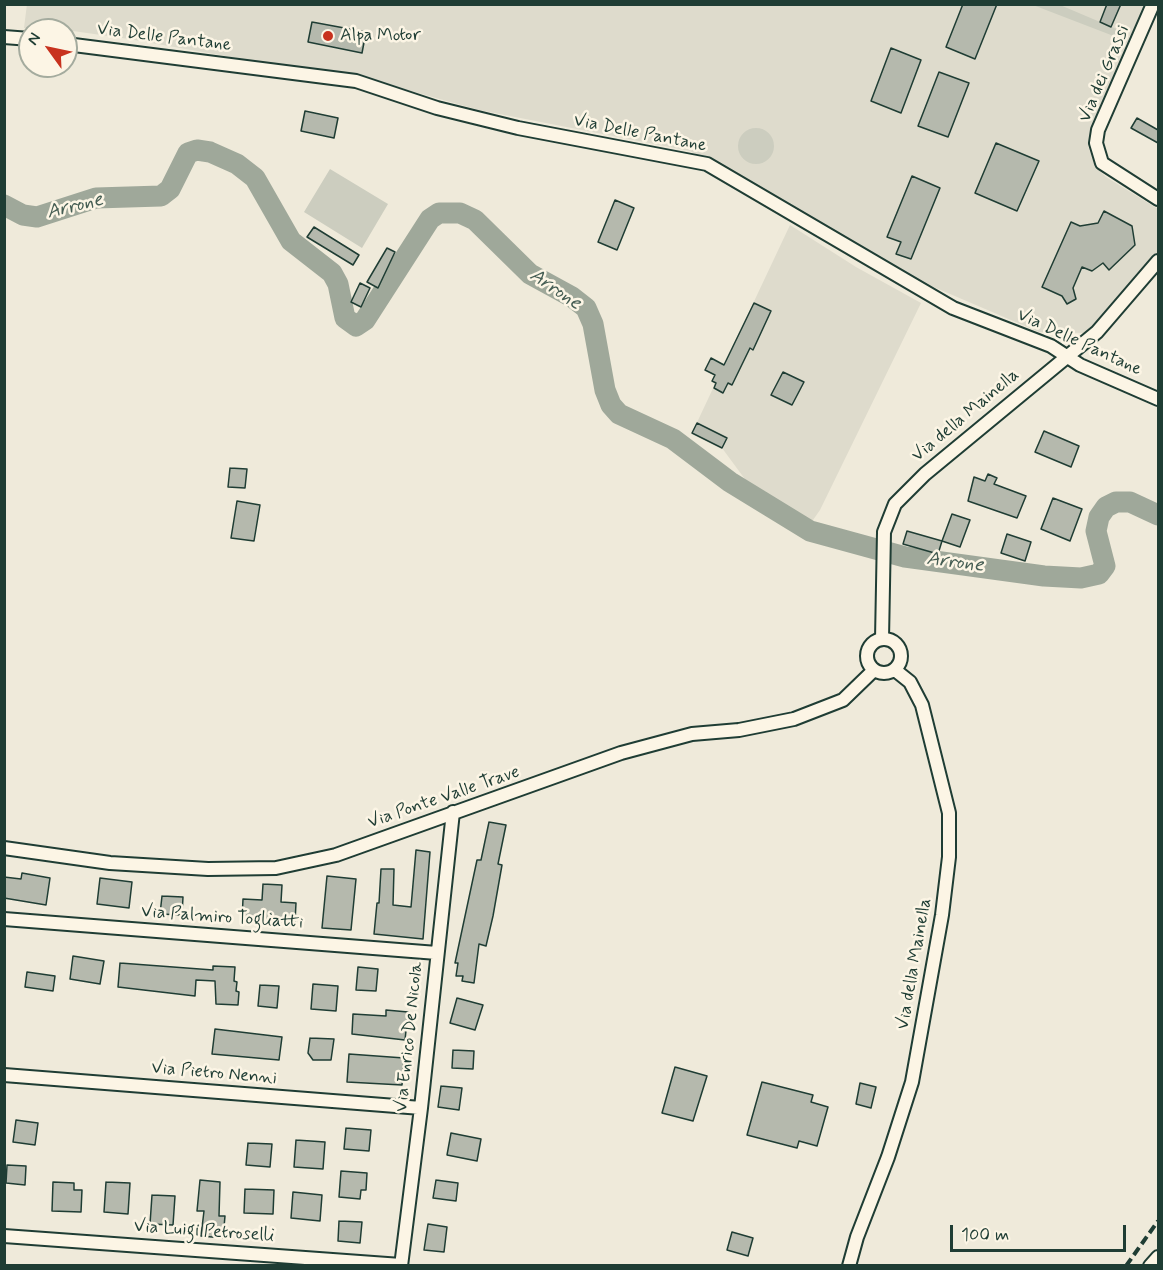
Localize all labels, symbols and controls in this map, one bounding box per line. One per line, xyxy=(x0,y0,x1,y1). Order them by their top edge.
north arrow xyxy=(18,18,78,78)
street label: Via Delle Pantane xyxy=(96,19,232,57)
street label: Via dei Grassi xyxy=(1075,22,1135,126)
place label: Alpa Motor xyxy=(340,25,421,47)
text: N xyxy=(22,29,46,49)
marker: Alpa Motor xyxy=(321,29,335,43)
street label: Via Delle Pantane xyxy=(572,111,708,157)
water label: Arrone xyxy=(44,188,106,226)
water label: Arrone xyxy=(524,264,586,316)
street label: Via Delle Pantane xyxy=(1013,305,1145,381)
street label: Via della Mainella xyxy=(908,365,1024,467)
water label: Arrone xyxy=(925,548,985,578)
street label: Via Ponte Valle Trave xyxy=(365,762,523,834)
street label: Via della Mainella xyxy=(893,896,937,1032)
street label: Via Palmiro Togliatti xyxy=(140,902,304,934)
street label: Via Enrico De Nicola xyxy=(391,961,429,1113)
street label: Via Pietro Nenni xyxy=(150,1058,278,1090)
scale bar xyxy=(953,1213,1128,1251)
street label: Via Luigi Petroselli xyxy=(133,1216,275,1248)
text: 100 m xyxy=(961,1223,1009,1247)

